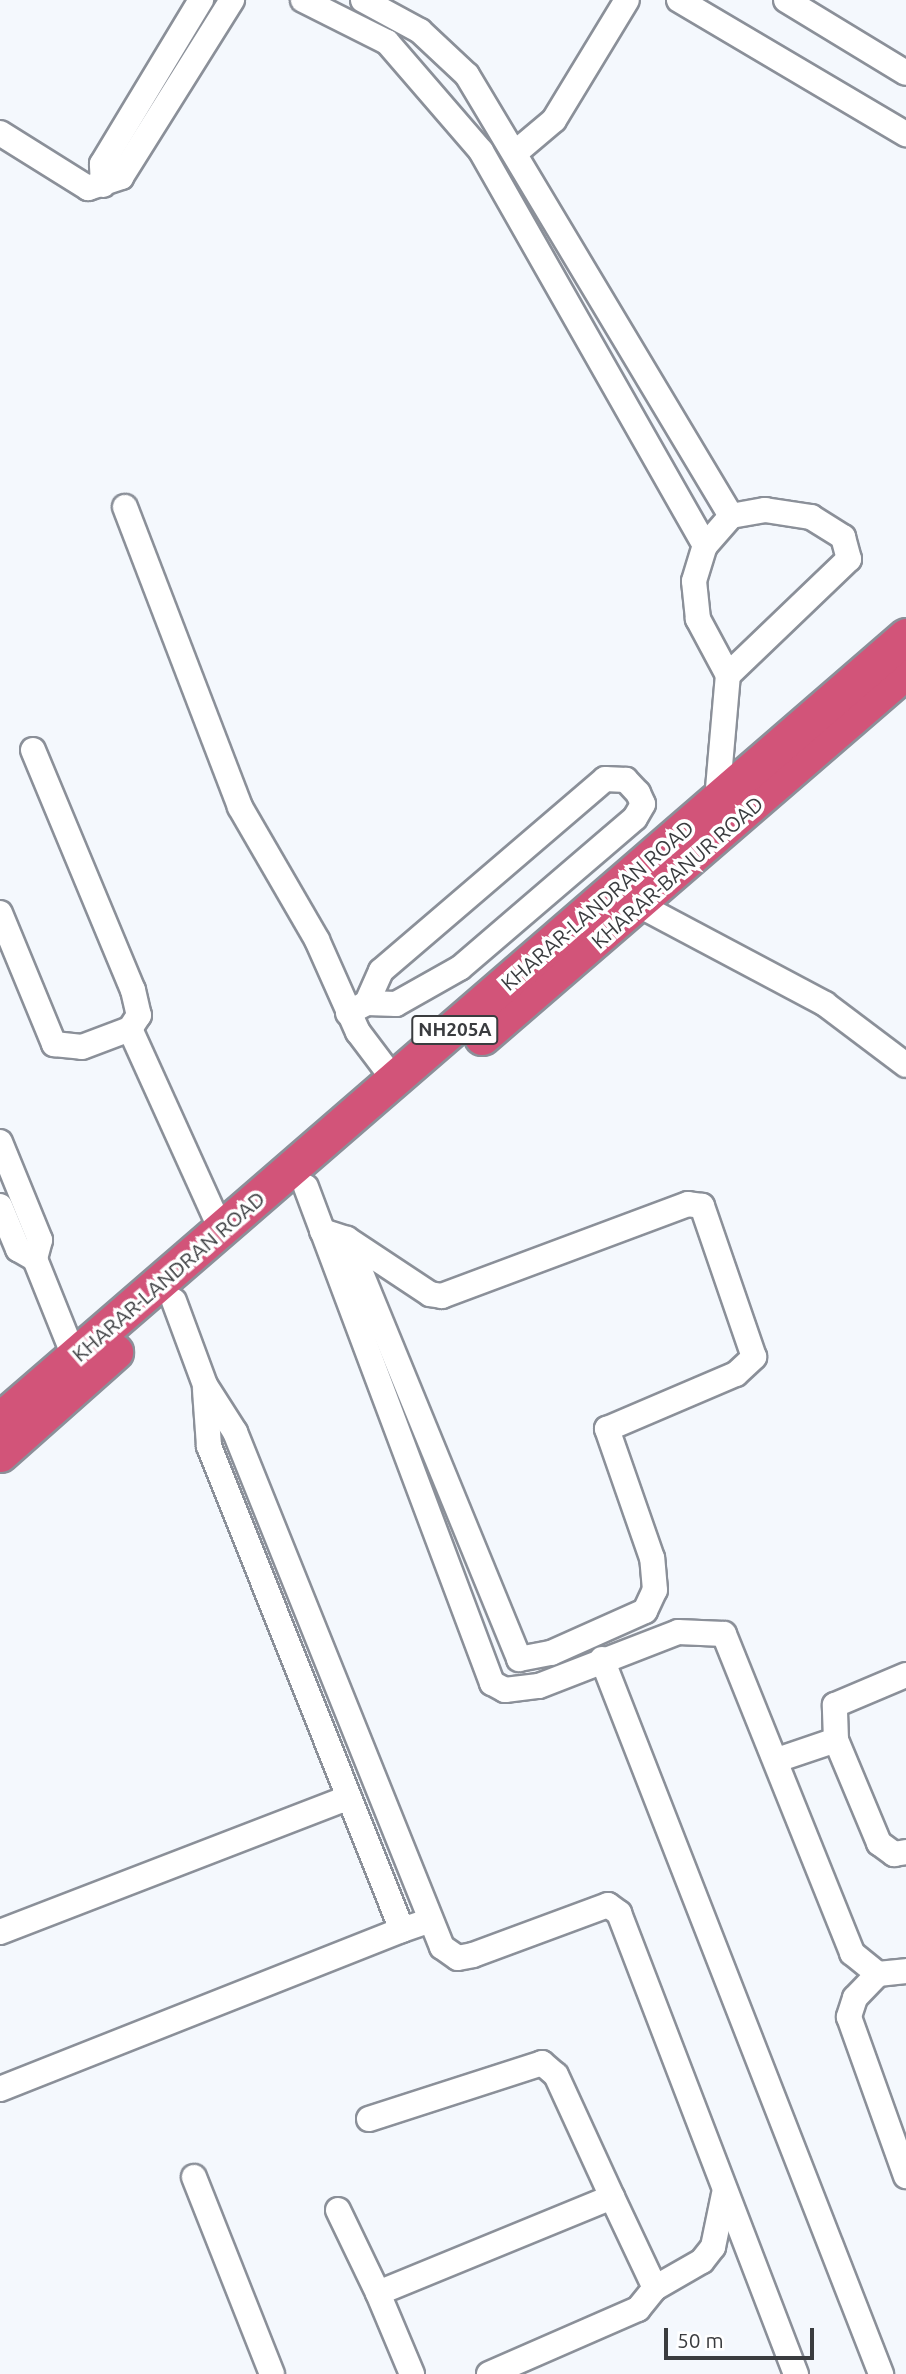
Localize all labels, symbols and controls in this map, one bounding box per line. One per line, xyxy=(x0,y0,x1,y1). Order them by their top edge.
street label: KHARAR-BANUR ROAD xyxy=(586,791,768,953)
street label: KHARAR-LANDRAN ROAD xyxy=(496,814,698,996)
road number: NH205A xyxy=(411,1014,499,1046)
street label: KHARAR-LANDRAN ROAD xyxy=(67,1185,269,1367)
scale bar xyxy=(668,2314,818,2358)
text: 50 m xyxy=(677,2328,724,2352)

